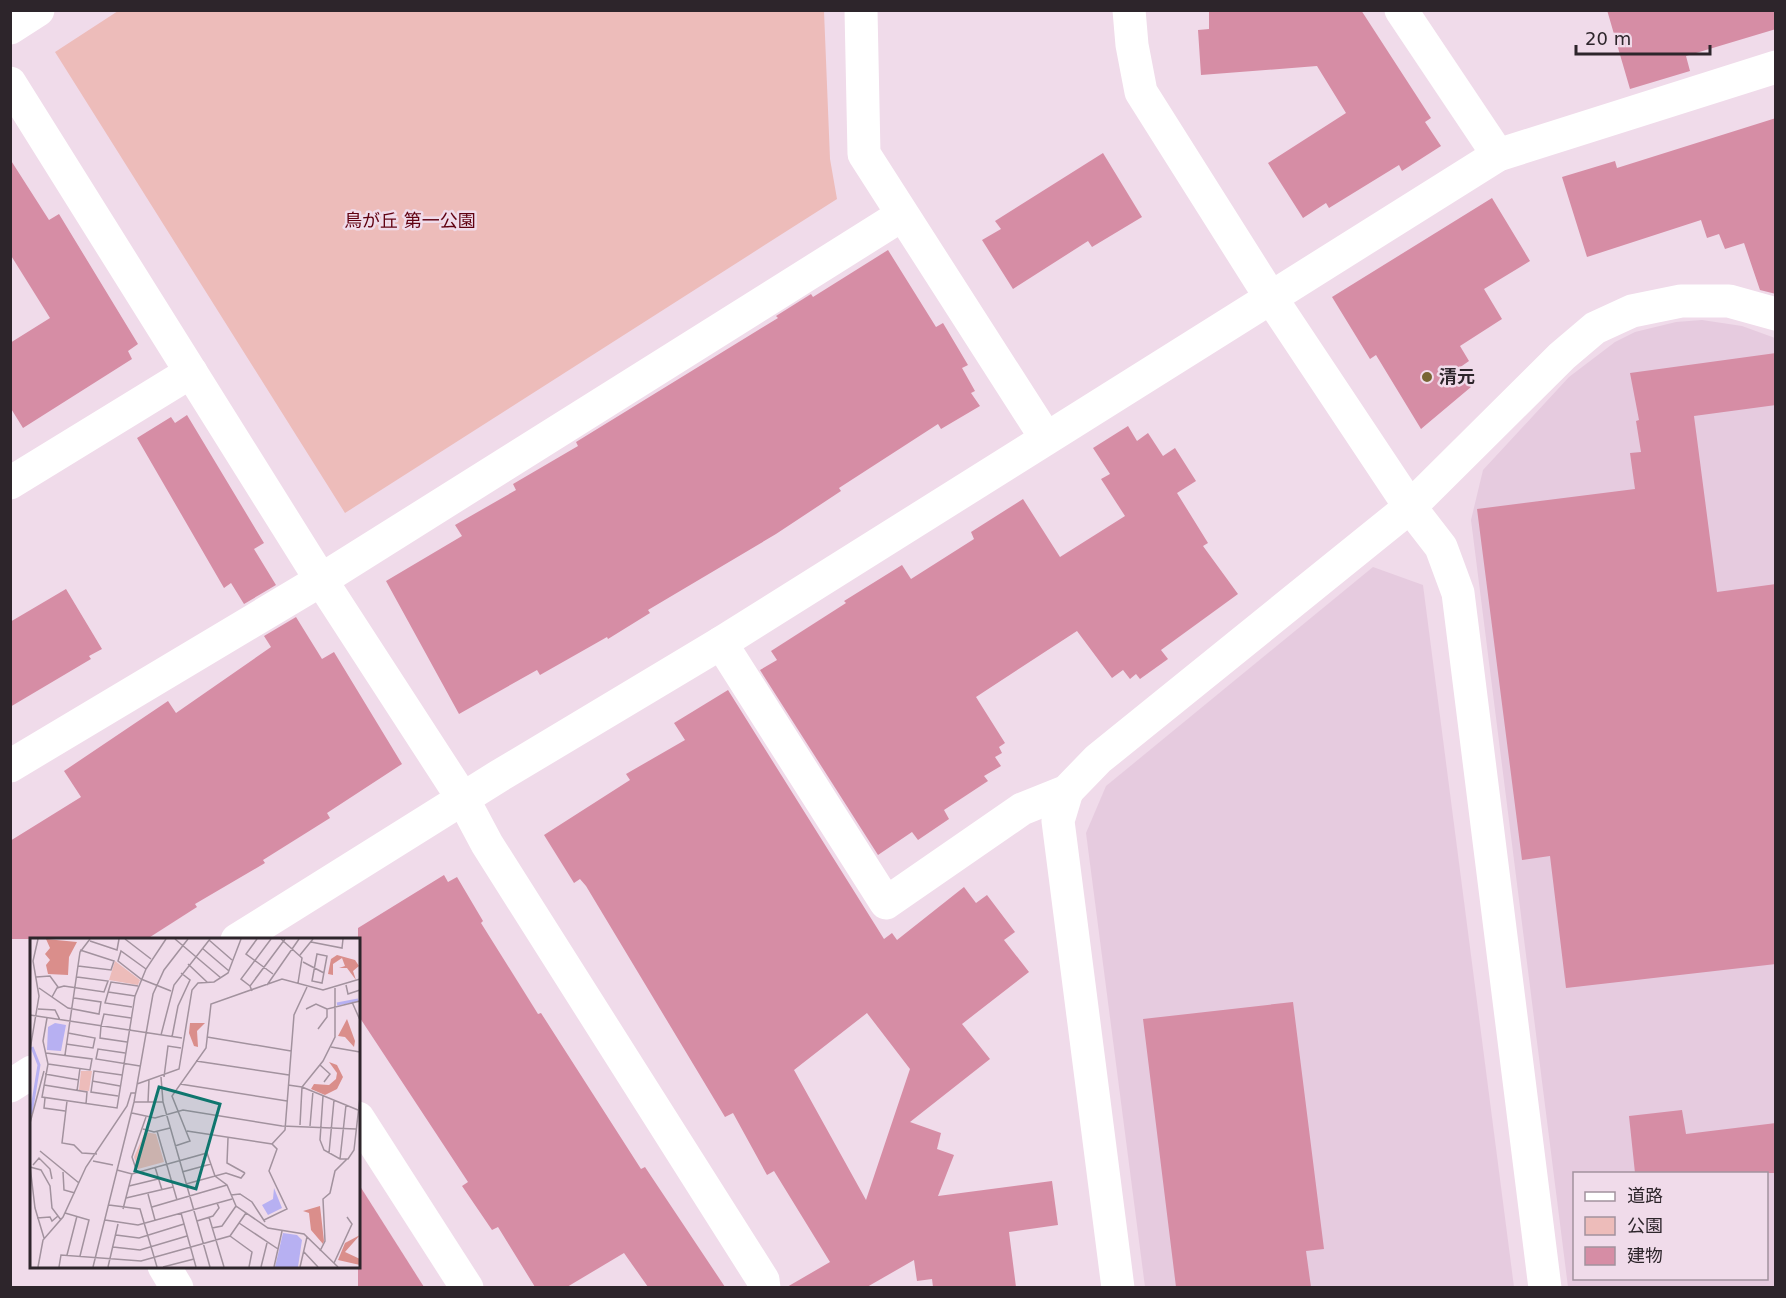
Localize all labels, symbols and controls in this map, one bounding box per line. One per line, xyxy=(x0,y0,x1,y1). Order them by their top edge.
scale bar xyxy=(1576,18,1710,56)
text: 20 m xyxy=(1585,28,1631,49)
park label: 鳥が丘 第一公園 xyxy=(344,210,476,231)
place label: 清元 xyxy=(1439,366,1475,387)
marker: 清元 xyxy=(1420,370,1434,384)
inset map xyxy=(30,938,360,1268)
legend xyxy=(1573,1172,1768,1280)
text: 道路 xyxy=(1627,1185,1663,1206)
text: 公園 xyxy=(1627,1215,1663,1236)
text: 建物 xyxy=(1627,1245,1663,1266)

